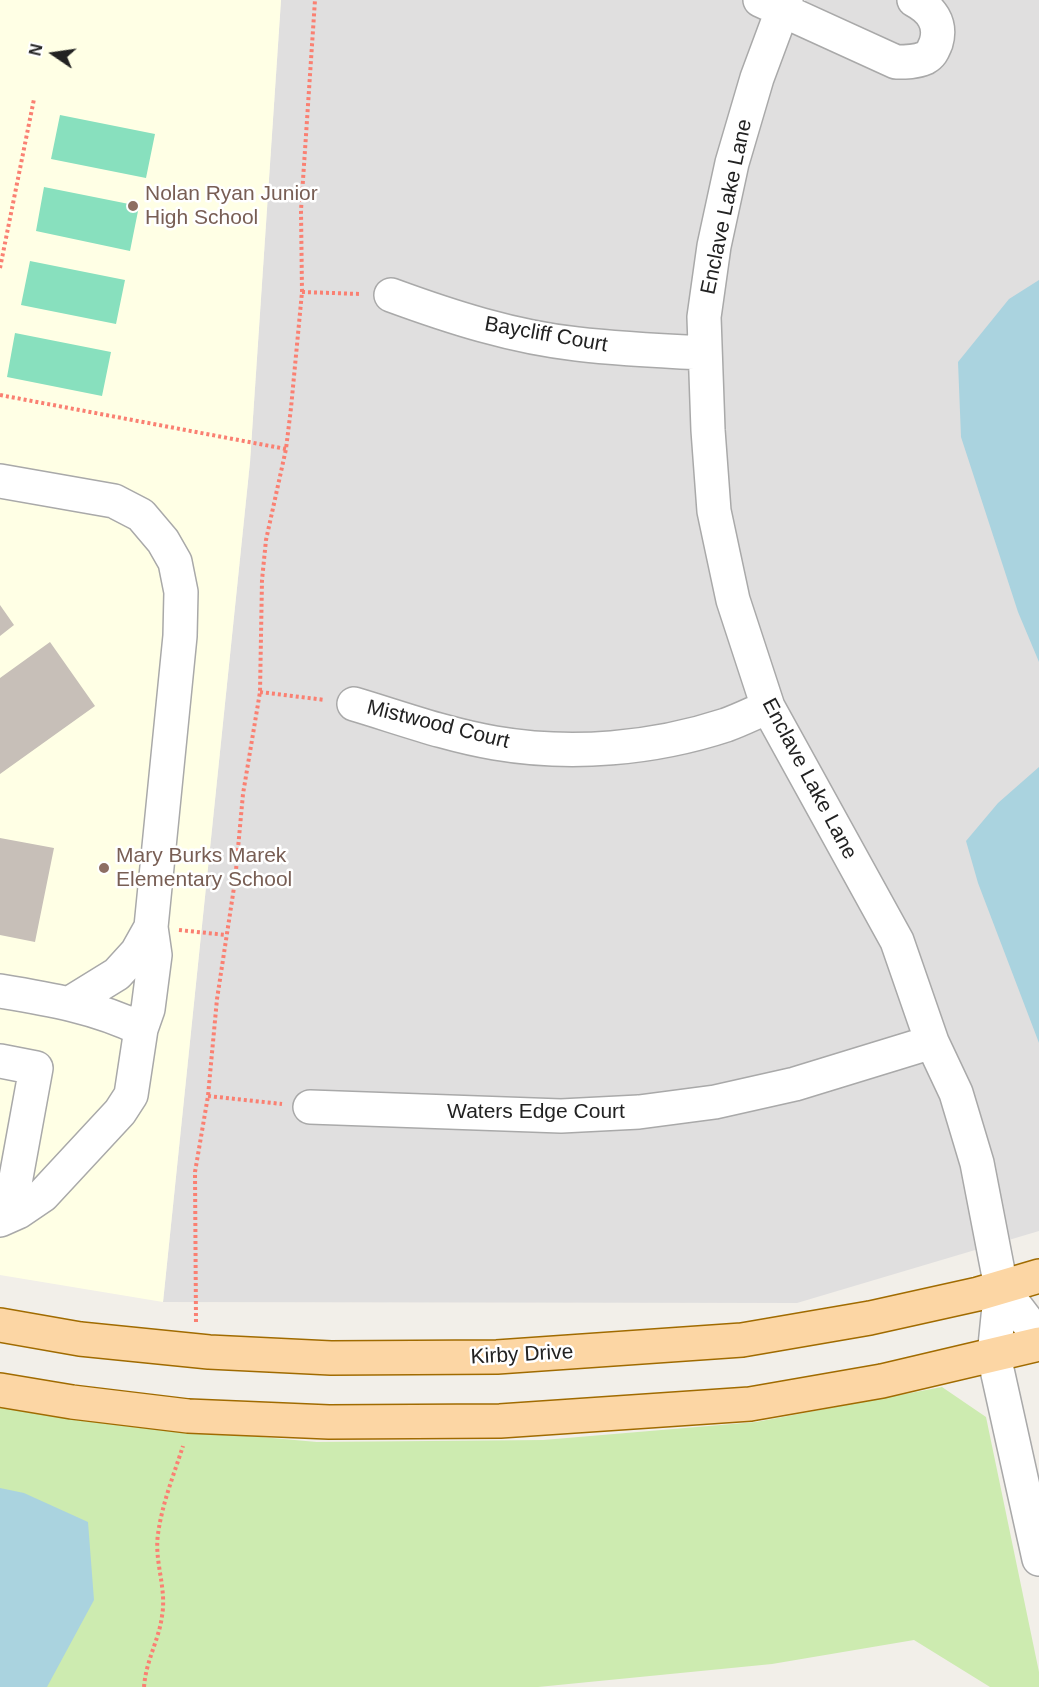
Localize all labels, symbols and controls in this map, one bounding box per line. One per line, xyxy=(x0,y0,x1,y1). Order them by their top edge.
north arrow xyxy=(24,24,84,84)
text: N xyxy=(26,42,46,57)
street label: Enclave Lake Lane xyxy=(696,117,758,297)
place label: Nolan Ryan Junior High School xyxy=(145,181,318,231)
marker: Nolan Ryan Junior High School xyxy=(126,199,140,213)
street label: Baycliff Court xyxy=(483,312,609,358)
street label: Enclave Lake Lane xyxy=(756,694,862,864)
street label: Mistwood Court xyxy=(364,695,512,755)
place label: Mary Burks Marek Elementary School xyxy=(116,843,292,893)
marker: Mary Burks Marek Elementary School xyxy=(97,861,111,875)
street label: Waters Edge Court xyxy=(447,1099,625,1125)
street label: Kirby Drive xyxy=(470,1340,574,1370)

